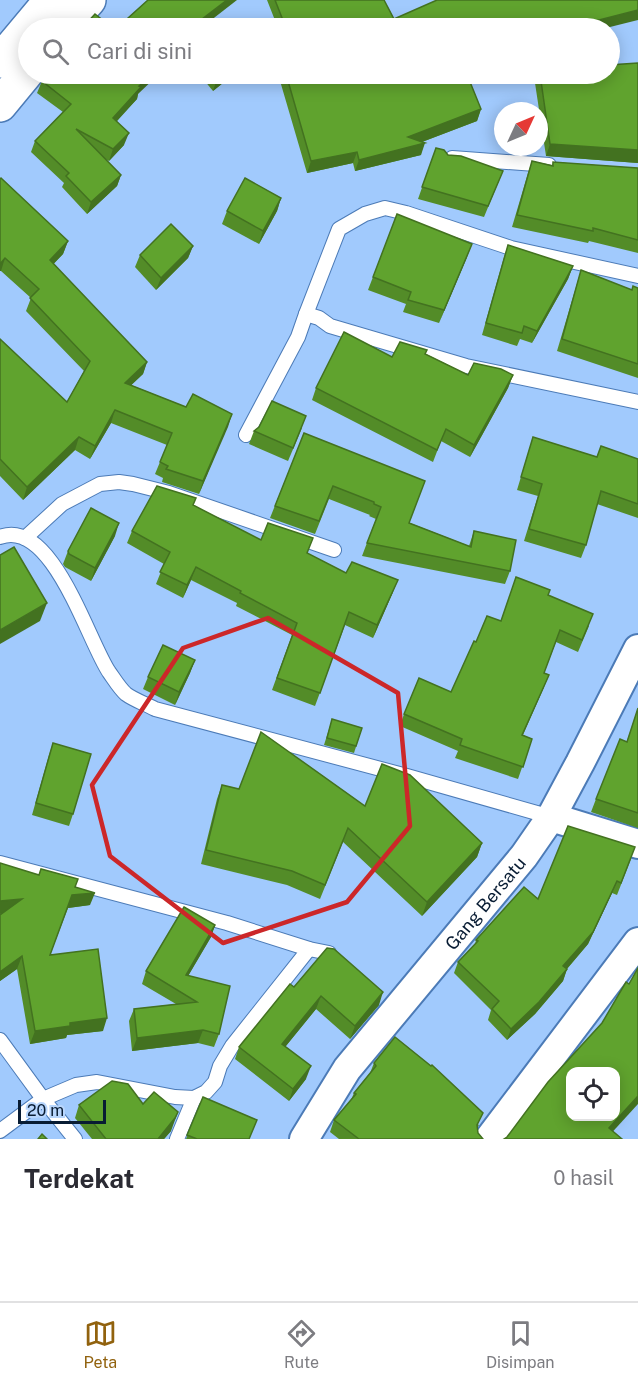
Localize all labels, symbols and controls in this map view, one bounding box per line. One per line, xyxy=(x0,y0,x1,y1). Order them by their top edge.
search box xyxy=(18,18,620,84)
icon: search xyxy=(39,35,72,68)
text: Cari di sini xyxy=(87,38,192,64)
north arrow xyxy=(494,102,548,156)
street label: Gang Bersatu xyxy=(440,852,530,954)
map controls xyxy=(566,1067,620,1121)
button: locate xyxy=(566,1067,620,1121)
scale bar xyxy=(18,1097,106,1124)
text: 20 m xyxy=(27,1101,64,1120)
text: Terdekat xyxy=(24,1163,134,1194)
text: 0 hasil xyxy=(553,1166,614,1190)
tab: Peta xyxy=(83,1317,117,1372)
tab: Rute xyxy=(284,1317,319,1372)
tab: Disimpan xyxy=(486,1317,555,1372)

